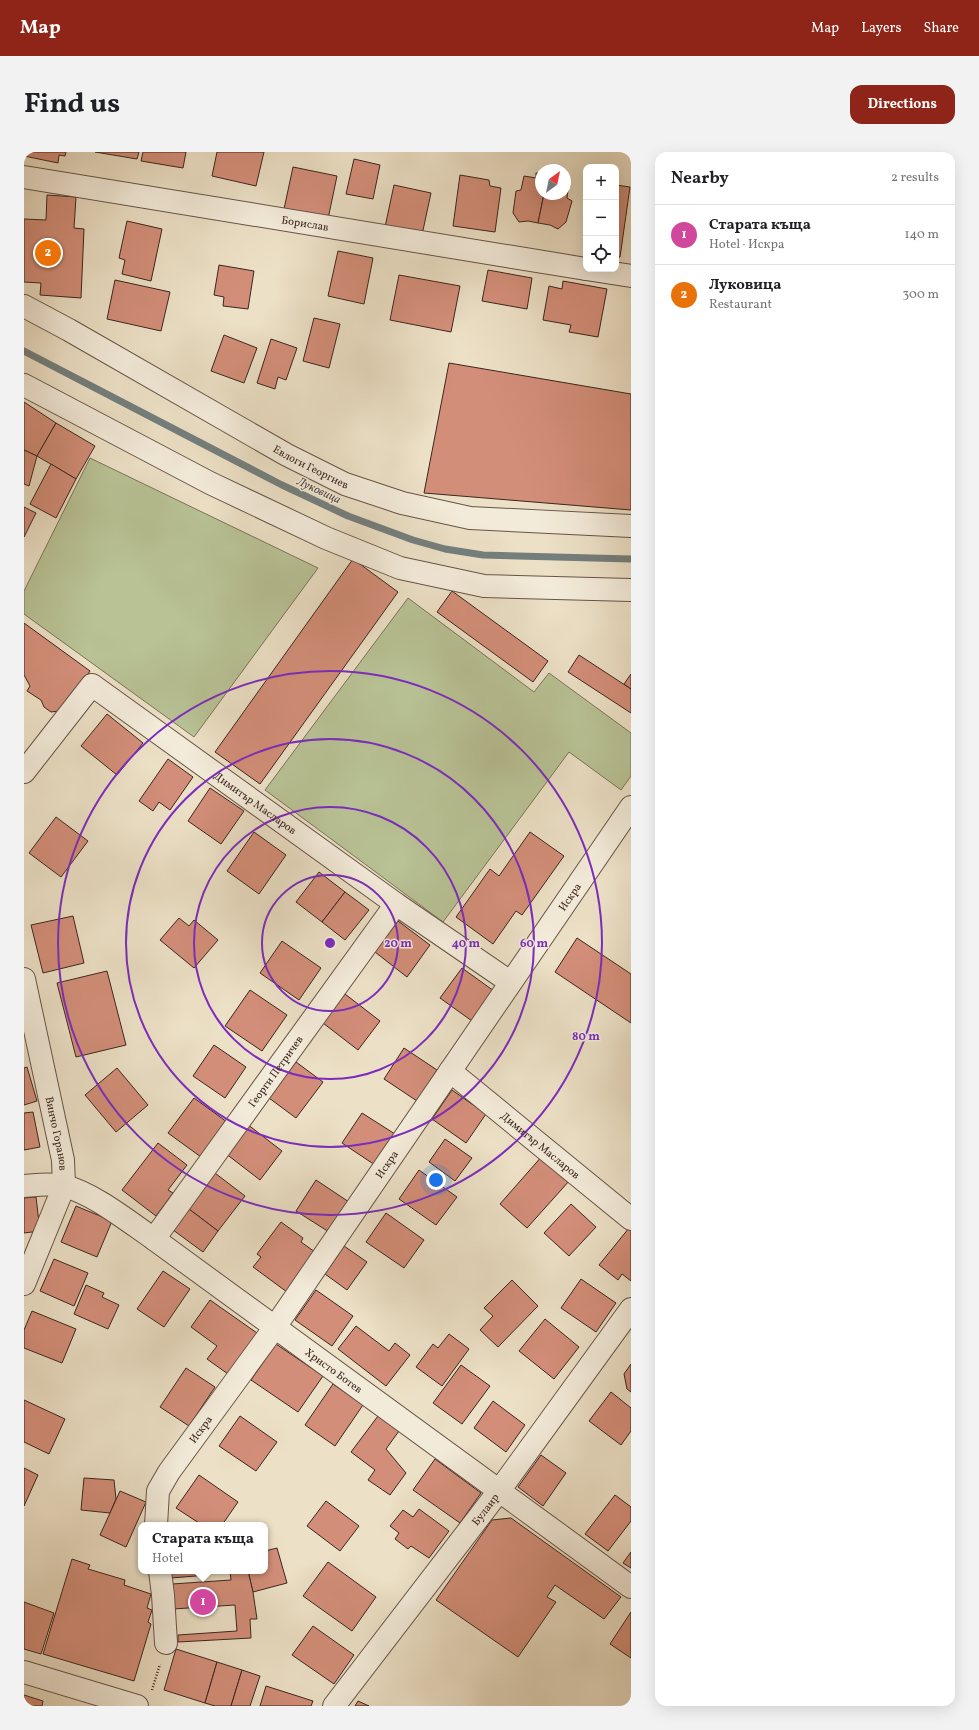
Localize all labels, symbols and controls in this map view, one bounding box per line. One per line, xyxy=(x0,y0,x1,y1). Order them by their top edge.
text: Map xyxy=(20,15,61,41)
text: Map xyxy=(811,19,839,38)
text: Layers xyxy=(861,19,901,38)
text: Share xyxy=(923,19,959,38)
text: Find us xyxy=(24,85,120,124)
button: Directions xyxy=(850,85,955,124)
north arrow xyxy=(535,164,571,200)
map controls xyxy=(583,164,619,272)
button: + xyxy=(583,164,619,200)
text: Nearby xyxy=(671,167,729,190)
text: 2 results xyxy=(891,169,939,187)
button: − xyxy=(583,200,619,236)
street label: Борислав xyxy=(280,213,330,236)
text: Старата къща xyxy=(709,215,811,236)
text: 1 xyxy=(681,226,687,244)
text: 140 m xyxy=(905,226,939,244)
button: locate xyxy=(583,236,619,272)
text: Hotel · Искра xyxy=(709,236,784,254)
pin: 2 xyxy=(35,238,61,268)
text: Луковица xyxy=(709,275,781,296)
text: 2 xyxy=(681,286,687,304)
text: 300 m xyxy=(903,286,939,304)
text: Restaurant xyxy=(709,296,772,314)
street label: Евлоги Георгиев xyxy=(270,442,350,494)
water label: Луковица xyxy=(293,473,344,508)
street label: Димитър Масларов xyxy=(210,769,299,839)
street label: Искра xyxy=(556,880,586,915)
centre of rings xyxy=(323,936,337,950)
text: 20 m xyxy=(384,936,412,952)
text: 40 m xyxy=(452,936,481,952)
text: 60 m xyxy=(520,936,548,952)
text: 80 m xyxy=(572,1029,600,1045)
street label: Георги Петричев xyxy=(245,1033,308,1111)
street label: Винчо Горанов xyxy=(41,1095,69,1171)
street label: Димитър Масларов xyxy=(497,1109,583,1183)
street label: Искра xyxy=(373,1148,403,1182)
your location xyxy=(426,1170,446,1190)
street label: Христо Ботев xyxy=(301,1346,365,1398)
street label: Искра xyxy=(186,1413,217,1447)
street label: Булаир xyxy=(469,1491,503,1529)
popup xyxy=(138,1522,268,1574)
text: Старата къща xyxy=(152,1529,254,1550)
text: Hotel xyxy=(152,1550,183,1568)
pin: 1 xyxy=(190,1587,216,1617)

